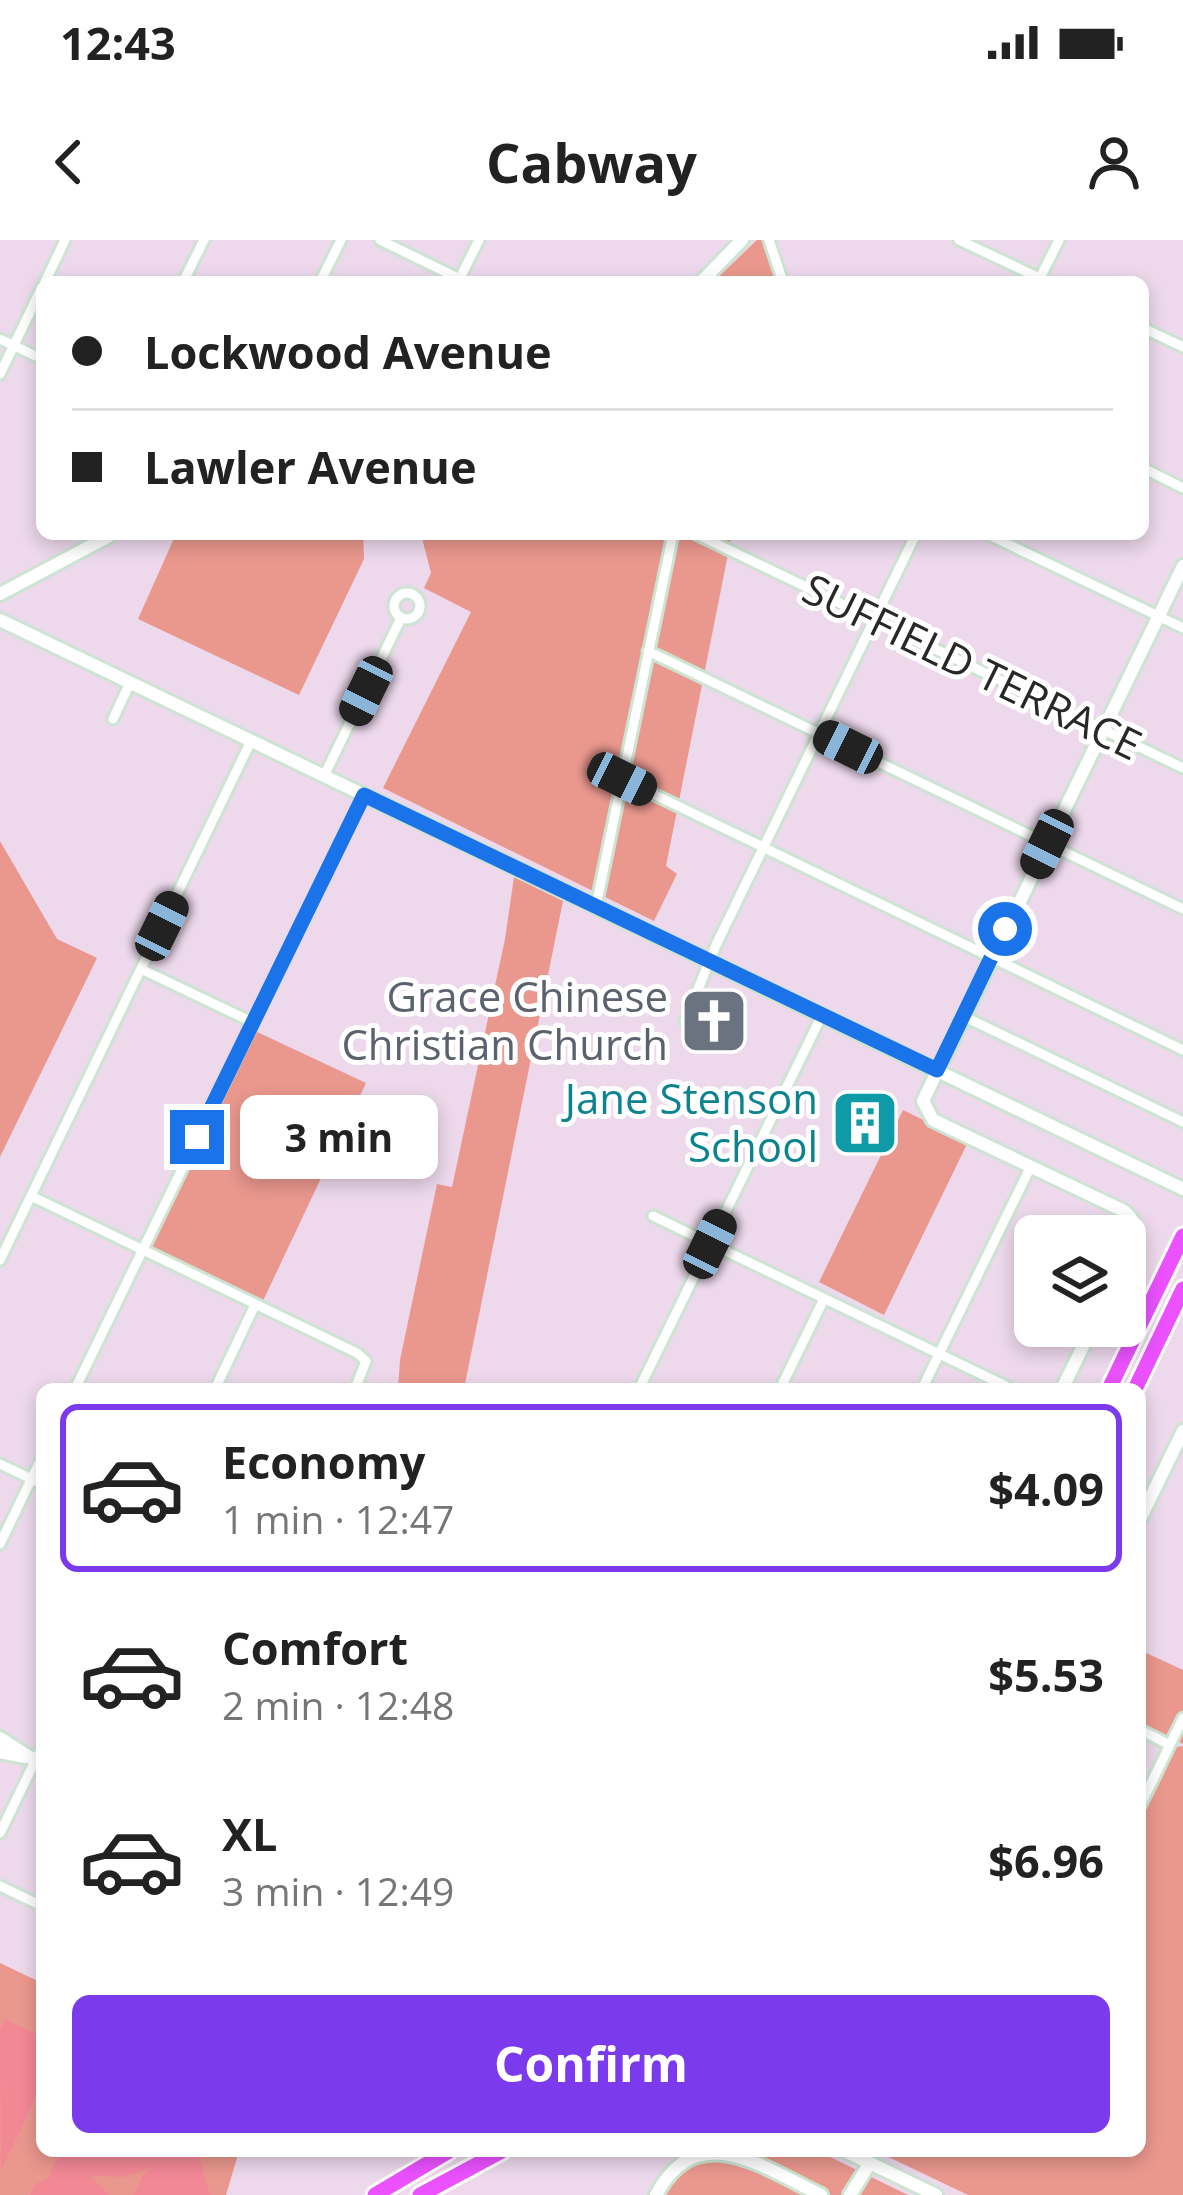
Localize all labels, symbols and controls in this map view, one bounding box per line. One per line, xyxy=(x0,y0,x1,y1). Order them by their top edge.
text: 12:43 xyxy=(60,12,176,73)
text: Cabway xyxy=(486,125,697,199)
icon: back xyxy=(36,129,102,195)
icon: person xyxy=(1081,129,1147,195)
text: Lockwood Avenue xyxy=(144,321,552,382)
text: Lawler Avenue xyxy=(144,436,477,497)
street label: SUFFIELD TERRACE xyxy=(794,559,1151,772)
car xyxy=(334,651,398,731)
car xyxy=(808,715,888,779)
car xyxy=(582,747,662,811)
car xyxy=(1015,804,1079,884)
car xyxy=(130,886,194,966)
route start xyxy=(978,902,1032,956)
place label: Grace Chinese Christian Church xyxy=(341,967,668,1072)
church icon: Grace Chinese Christian Church xyxy=(679,986,749,1056)
place label: Jane Stenson School xyxy=(561,1069,818,1174)
building icon: Jane Stenson School xyxy=(830,1088,900,1158)
callout: 3 min xyxy=(239,1095,437,1179)
route end xyxy=(170,1110,224,1164)
text: 3 min xyxy=(285,1110,393,1163)
car xyxy=(678,1204,742,1284)
map controls xyxy=(1014,1215,1146,1347)
button: layers xyxy=(1014,1215,1146,1347)
text: Economy xyxy=(222,1431,425,1492)
icon: car xyxy=(78,1434,186,1542)
text: $4.09 xyxy=(988,1458,1104,1519)
text: 1 min · 12:47 xyxy=(222,1492,454,1545)
text: Comfort xyxy=(222,1617,408,1678)
icon: car xyxy=(78,1620,186,1728)
text: $5.53 xyxy=(988,1644,1104,1705)
text: 2 min · 12:48 xyxy=(222,1678,454,1731)
text: XL xyxy=(222,1803,277,1864)
icon: car xyxy=(78,1806,186,1914)
text: $6.96 xyxy=(988,1830,1104,1891)
text: 3 min · 12:49 xyxy=(222,1864,454,1917)
button: Confirm xyxy=(72,1995,1110,2133)

